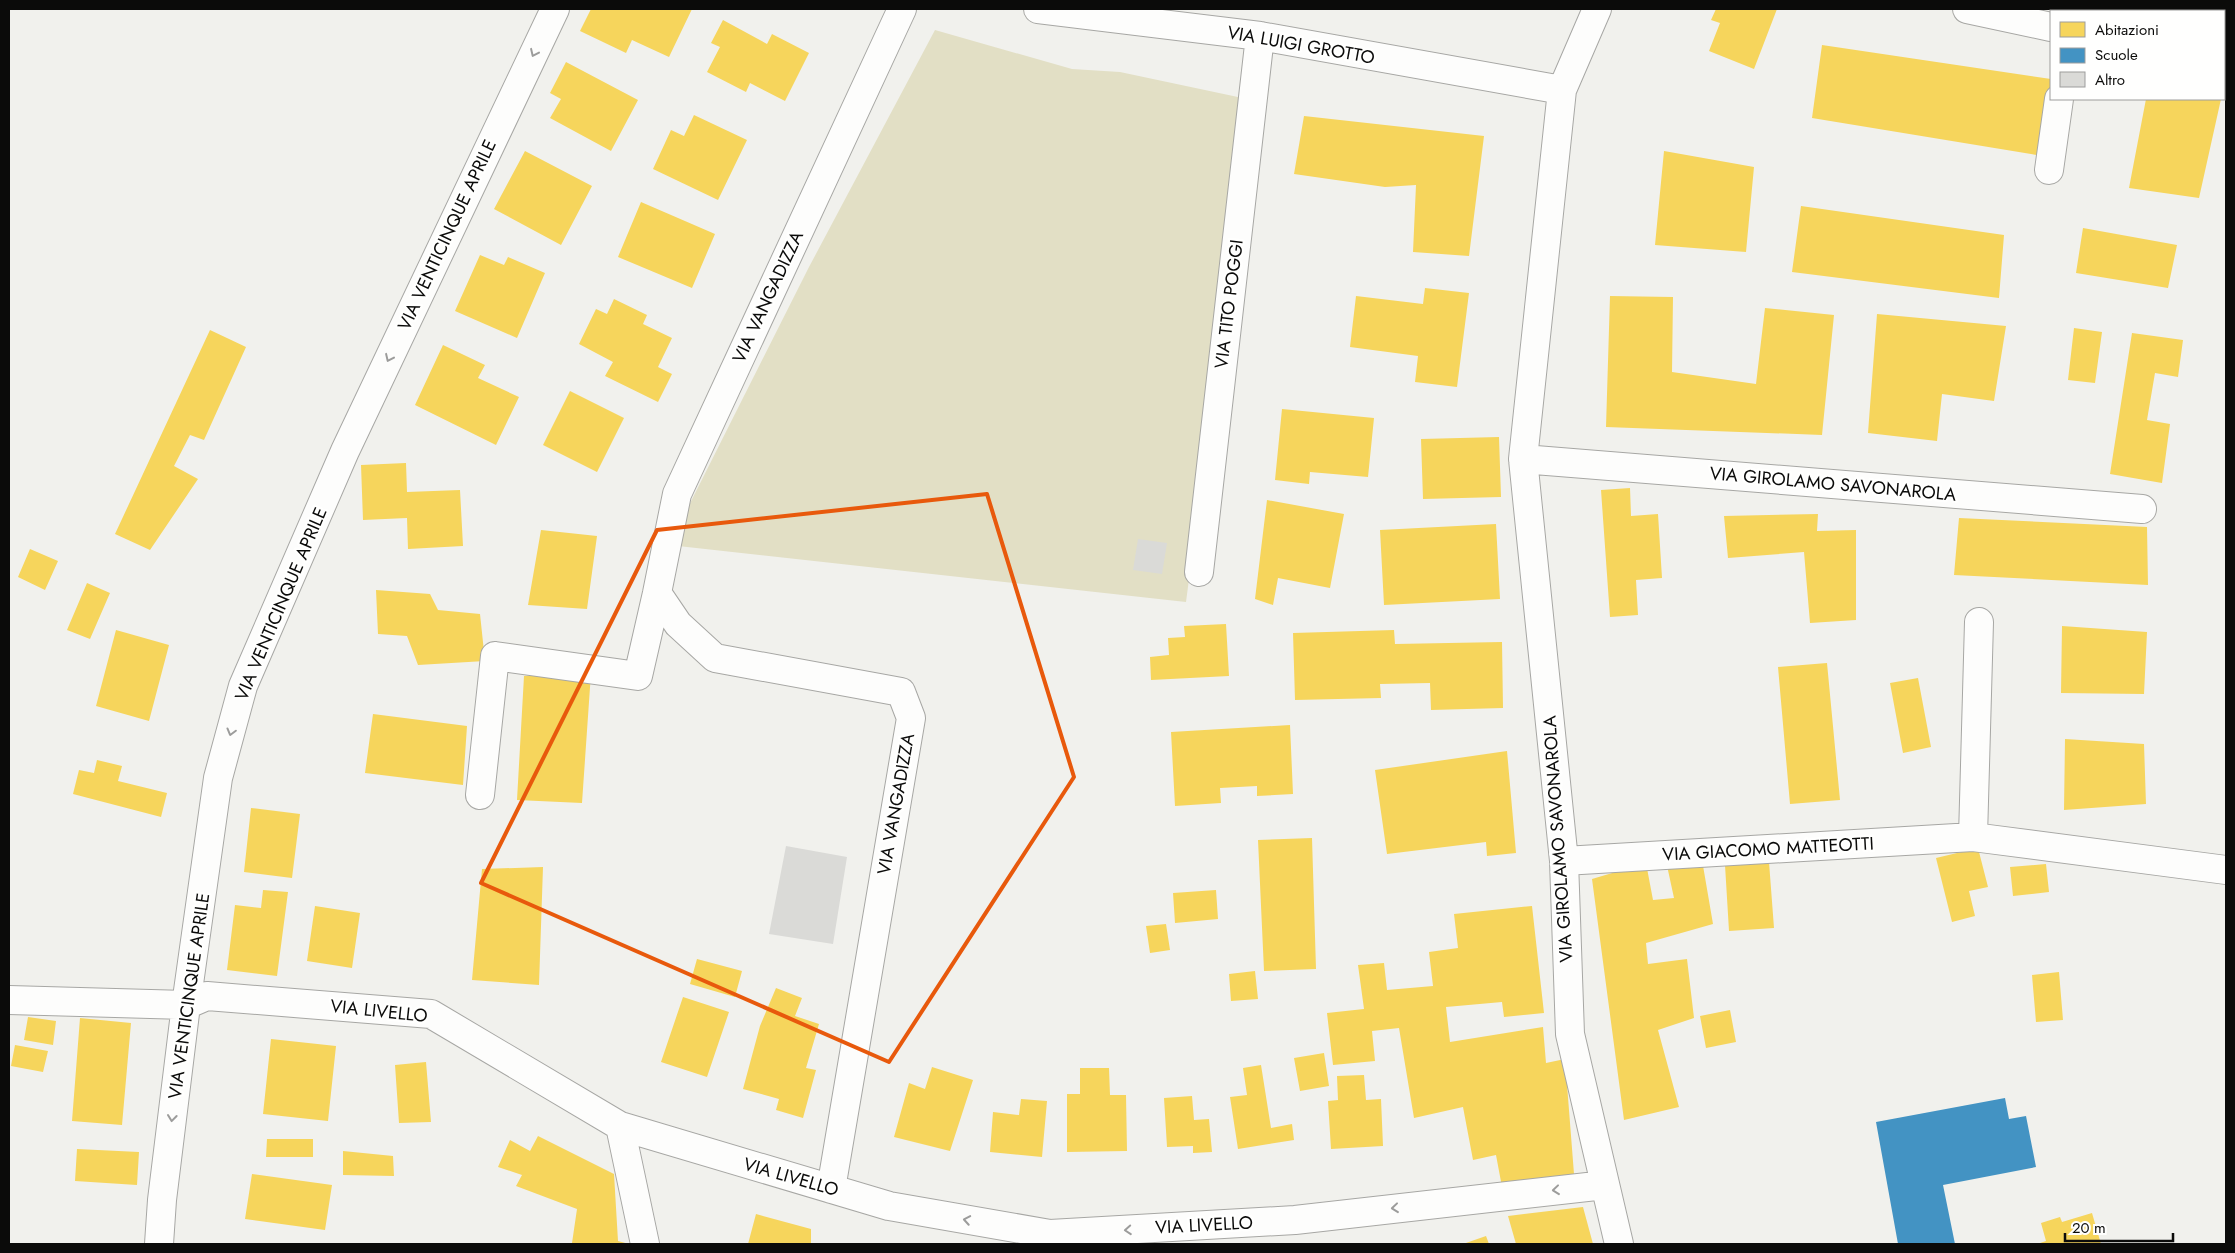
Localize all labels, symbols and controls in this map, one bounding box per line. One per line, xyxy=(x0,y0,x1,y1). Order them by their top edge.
legend xyxy=(2050,10,2225,100)
street label: VIA LUIGI GROTTO xyxy=(1225,19,1377,71)
text: Abitazioni xyxy=(2095,19,2159,41)
text: Scuole xyxy=(2095,44,2138,66)
one-way arrow xyxy=(530,48,540,57)
text: Altro xyxy=(2095,69,2125,91)
street label: VIA VENTICINQUE APRILE xyxy=(391,135,503,335)
street label: VIA VANGADIZZA xyxy=(726,227,810,367)
street label: VIA TITO POGGI xyxy=(1208,238,1250,370)
one-way arrow xyxy=(385,352,395,361)
street label: VIA GIROLAMO SAVONAROLA xyxy=(1709,460,1957,508)
street label: VIA VENTICINQUE APRILE xyxy=(228,503,334,705)
street label: VIA GIROLAMO SAVONAROLA xyxy=(1536,715,1580,963)
one-way arrow xyxy=(226,728,236,736)
street label: VIA VANGADIZZA xyxy=(871,731,921,877)
street label: VIA GIACOMO MATTEOTTI xyxy=(1662,830,1874,868)
street label: VIA VENTICINQUE APRILE xyxy=(162,891,216,1101)
street label: VIA LIVELLO xyxy=(329,993,429,1029)
one-way arrow xyxy=(168,1113,178,1122)
street label: VIA LIVELLO xyxy=(740,1151,842,1203)
one-way arrow xyxy=(1552,1184,1560,1195)
one-way arrow xyxy=(1391,1202,1399,1213)
street label: VIA LIVELLO xyxy=(1155,1209,1253,1241)
scale bar xyxy=(2065,1210,2172,1242)
one-way arrow xyxy=(963,1215,972,1225)
text: 20 m xyxy=(2072,1217,2106,1239)
one-way arrow xyxy=(1124,1224,1132,1235)

